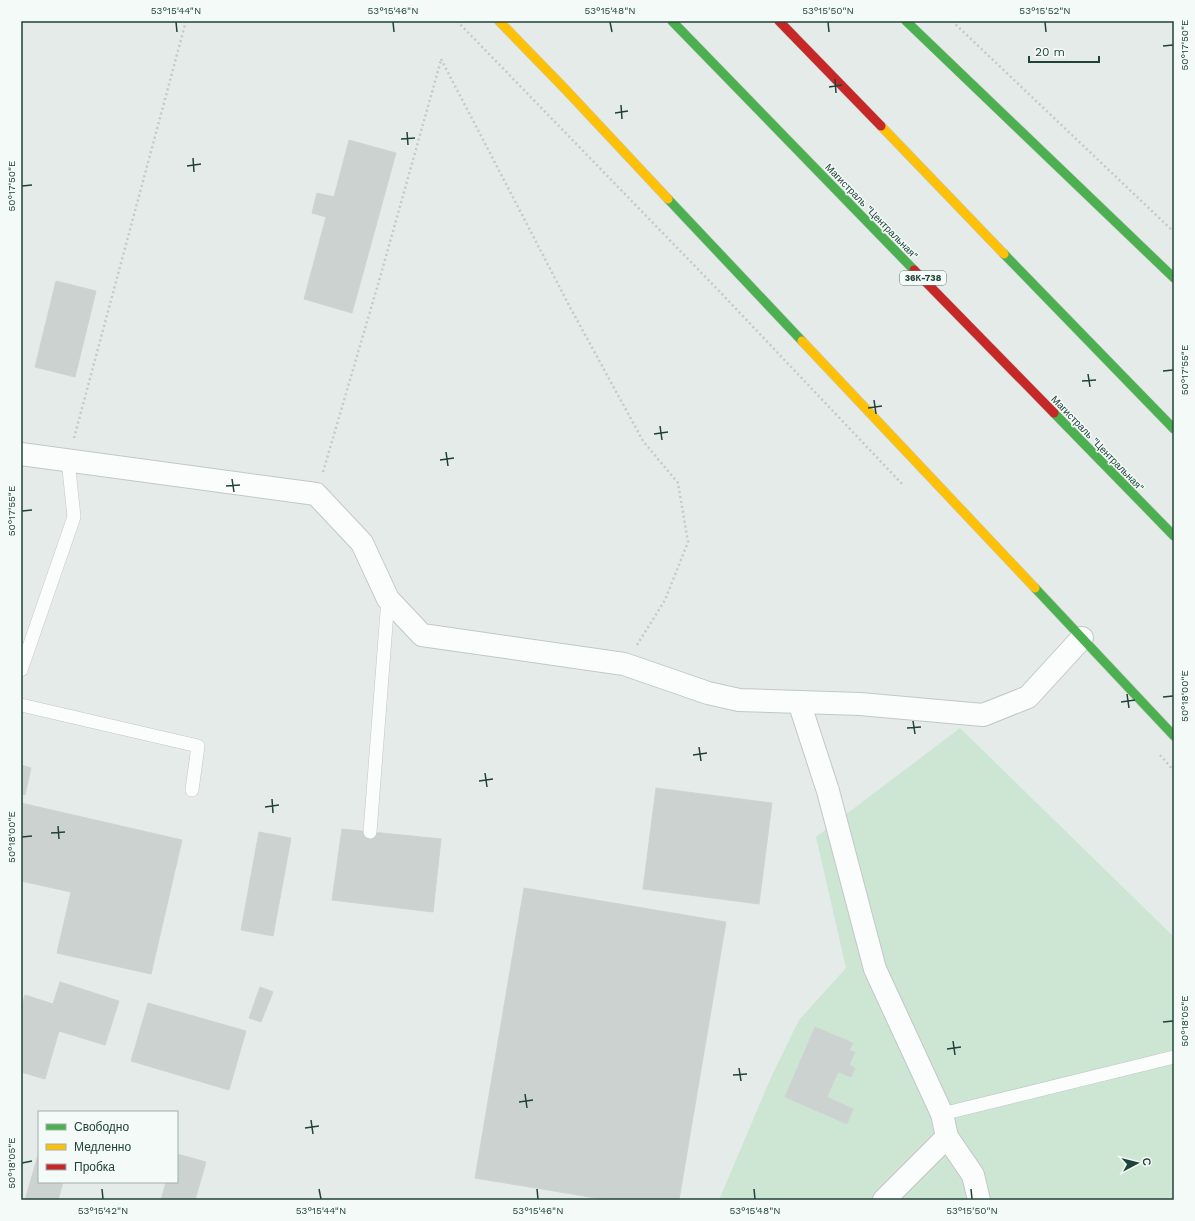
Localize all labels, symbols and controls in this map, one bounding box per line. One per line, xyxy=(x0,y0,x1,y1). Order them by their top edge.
text: 53°15'44"N xyxy=(151,5,201,16)
text: 53°15'46"N xyxy=(368,5,418,16)
text: 53°15'48"N xyxy=(584,5,636,16)
text: 53°15'50"N xyxy=(802,5,854,16)
text: 53°15'52"N xyxy=(1019,5,1071,16)
text: 50°17'50"E xyxy=(1179,20,1190,70)
scale bar xyxy=(1029,38,1099,64)
text: 20 m xyxy=(1035,45,1065,59)
text: 50°17'50"E xyxy=(6,161,17,211)
street label: Магистраль "Центральная" xyxy=(823,161,920,261)
road number: 36К-738 xyxy=(900,271,946,285)
text: 50°17'55"E xyxy=(1179,345,1190,395)
street label: Магистраль "Центральная" xyxy=(1049,393,1146,493)
text: 50°17'55"E xyxy=(6,486,17,536)
text: 50°18'00"E xyxy=(1179,670,1190,722)
text: 50°18'00"E xyxy=(6,811,17,863)
text: 50°18'05"E xyxy=(1179,995,1190,1047)
legend xyxy=(38,1111,178,1183)
text: Свободно xyxy=(74,1120,129,1134)
text: 50°18'05"E xyxy=(6,1137,17,1189)
text: Медленно xyxy=(74,1140,131,1154)
north arrow xyxy=(1117,1143,1157,1183)
text: С xyxy=(1139,1157,1153,1167)
text: Пробка xyxy=(74,1160,115,1174)
text: 53°15'42"N xyxy=(78,1205,128,1216)
text: 53°15'44"N xyxy=(296,1205,346,1216)
text: 53°15'46"N xyxy=(513,1205,563,1216)
text: 53°15'48"N xyxy=(729,1205,781,1216)
text: 53°15'50"N xyxy=(946,1205,998,1216)

